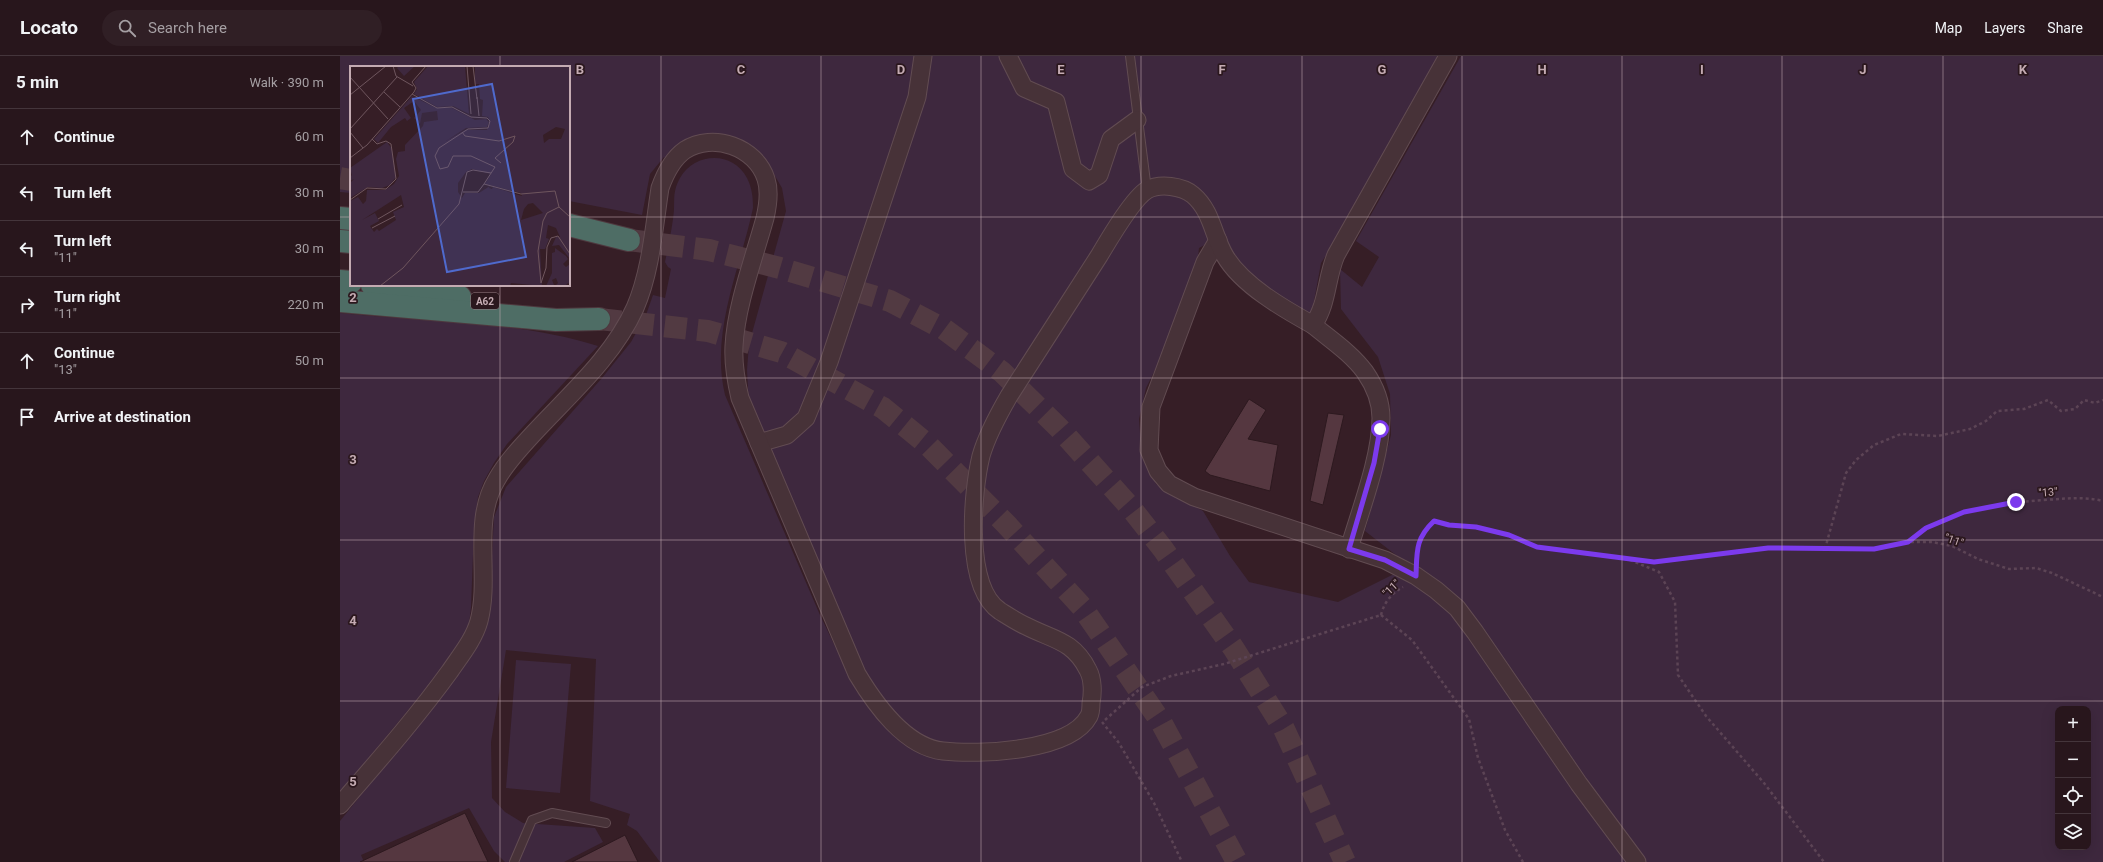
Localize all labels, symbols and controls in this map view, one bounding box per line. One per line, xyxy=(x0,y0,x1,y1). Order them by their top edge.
search box xyxy=(102,10,382,46)
text: Locato xyxy=(20,16,78,39)
icon: search xyxy=(116,17,138,39)
text: Search here xyxy=(148,19,227,37)
text: Map xyxy=(1935,20,1962,36)
text: Layers xyxy=(1984,20,2025,36)
text: Share xyxy=(2047,20,2083,36)
text: B xyxy=(576,62,584,77)
text: C xyxy=(737,62,746,77)
text: D xyxy=(897,62,905,77)
text: E xyxy=(1057,62,1065,77)
text: F xyxy=(1218,62,1226,77)
text: G xyxy=(1378,62,1387,77)
text: H xyxy=(1537,62,1547,77)
text: I xyxy=(1700,62,1704,77)
text: J xyxy=(1859,62,1867,77)
text: K xyxy=(2019,62,2028,77)
inset map xyxy=(350,66,570,286)
text: 5 min xyxy=(16,72,59,92)
text: Walk · 390 m xyxy=(249,75,324,90)
icon: ahead xyxy=(16,126,38,148)
text: Continue xyxy=(54,128,115,146)
text: 60 m xyxy=(295,129,324,144)
icon: left xyxy=(16,182,38,204)
text: Turn left xyxy=(54,184,111,202)
text: 30 m xyxy=(295,185,324,200)
text: Turn left xyxy=(54,232,111,250)
icon: left xyxy=(16,238,38,260)
text: 30 m xyxy=(295,241,324,256)
text: "11" xyxy=(54,250,77,265)
text: Turn right xyxy=(54,288,120,306)
text: 2 xyxy=(349,290,357,305)
road number: Α62 xyxy=(471,293,499,309)
icon: right xyxy=(16,294,38,316)
text: 220 m xyxy=(287,297,324,312)
text: "11" xyxy=(54,306,77,321)
text: Continue xyxy=(54,344,115,362)
icon: ahead xyxy=(16,350,38,372)
text: 50 m xyxy=(295,353,324,368)
text: "13" xyxy=(54,362,77,377)
icon: arrive xyxy=(16,406,38,428)
text: Arrive at destination xyxy=(54,408,191,426)
route start xyxy=(1371,420,1389,438)
text: 3 xyxy=(349,452,357,467)
street label: "13" xyxy=(2038,485,2058,500)
route end xyxy=(2007,493,2025,511)
street label: "11" xyxy=(1942,531,1965,550)
street label: "11" xyxy=(1380,577,1403,600)
text: 4 xyxy=(349,613,357,628)
map controls xyxy=(2055,706,2091,850)
button: + xyxy=(2055,706,2091,742)
button: − xyxy=(2055,742,2091,778)
text: 5 xyxy=(349,774,357,789)
button: locate xyxy=(2055,778,2091,814)
button: layers xyxy=(2055,814,2091,850)

